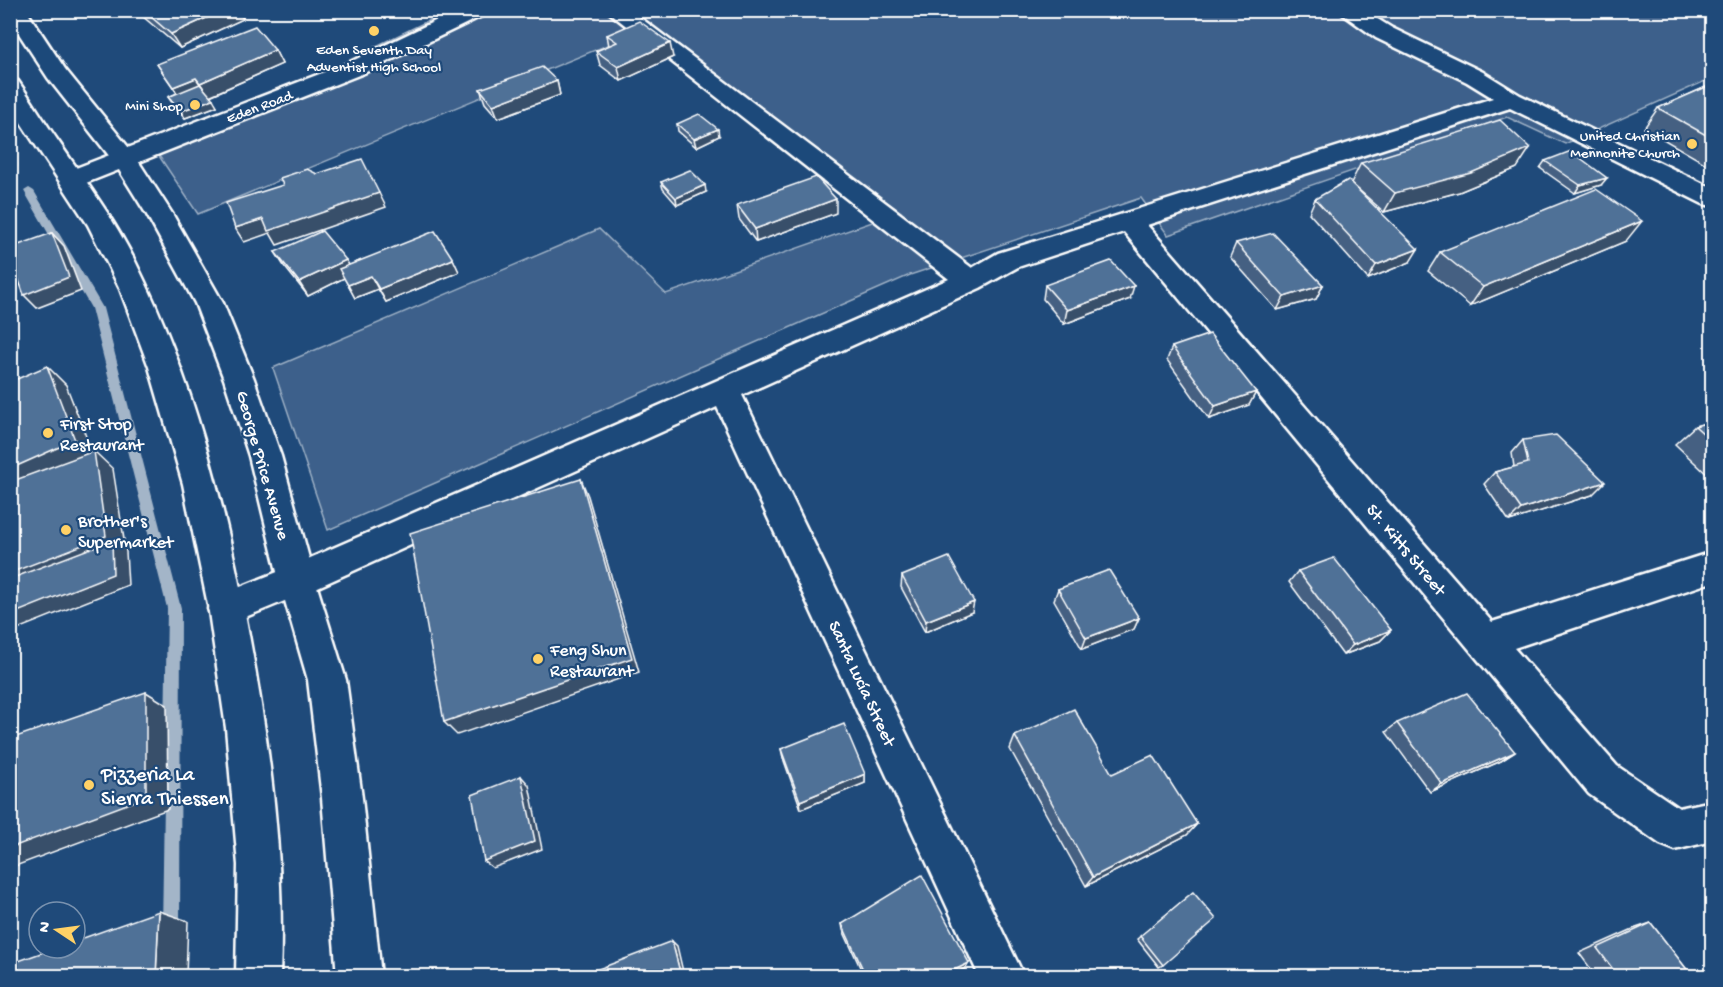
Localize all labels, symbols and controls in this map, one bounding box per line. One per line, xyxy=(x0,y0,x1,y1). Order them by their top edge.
marker: Eden Seventh Day Adventist High School xyxy=(367,24,381,38)
place label: Eden Seventh Day Adventist High School xyxy=(307,42,441,77)
street label: Eden Road xyxy=(224,87,296,129)
place label: Mini Shop xyxy=(125,98,184,116)
marker: Mini Shop xyxy=(188,98,202,112)
place label: United Christian Mennonite Church xyxy=(1570,128,1680,163)
marker: United Christian Mennonite Church xyxy=(1685,137,1699,151)
street label: George Price Avenue xyxy=(230,389,293,543)
place label: First Stop Restaurant xyxy=(59,415,145,457)
marker: First Stop Restaurant xyxy=(41,426,55,440)
street label: St. Kitts Street xyxy=(1361,501,1451,602)
place label: Brother's Supermarket xyxy=(77,512,175,554)
marker: Brother's Supermarket xyxy=(59,523,73,537)
street label: Santa Lucía Street xyxy=(823,618,900,752)
place label: Feng Shun Restaurant xyxy=(549,641,635,683)
marker: Feng Shun Restaurant xyxy=(531,652,545,666)
place label: Pizzeria La Sierra Thiessen xyxy=(100,764,229,813)
marker: Pizzeria La Sierra Thiessen xyxy=(82,778,96,792)
north arrow xyxy=(27,900,87,960)
text: N xyxy=(35,920,56,935)

